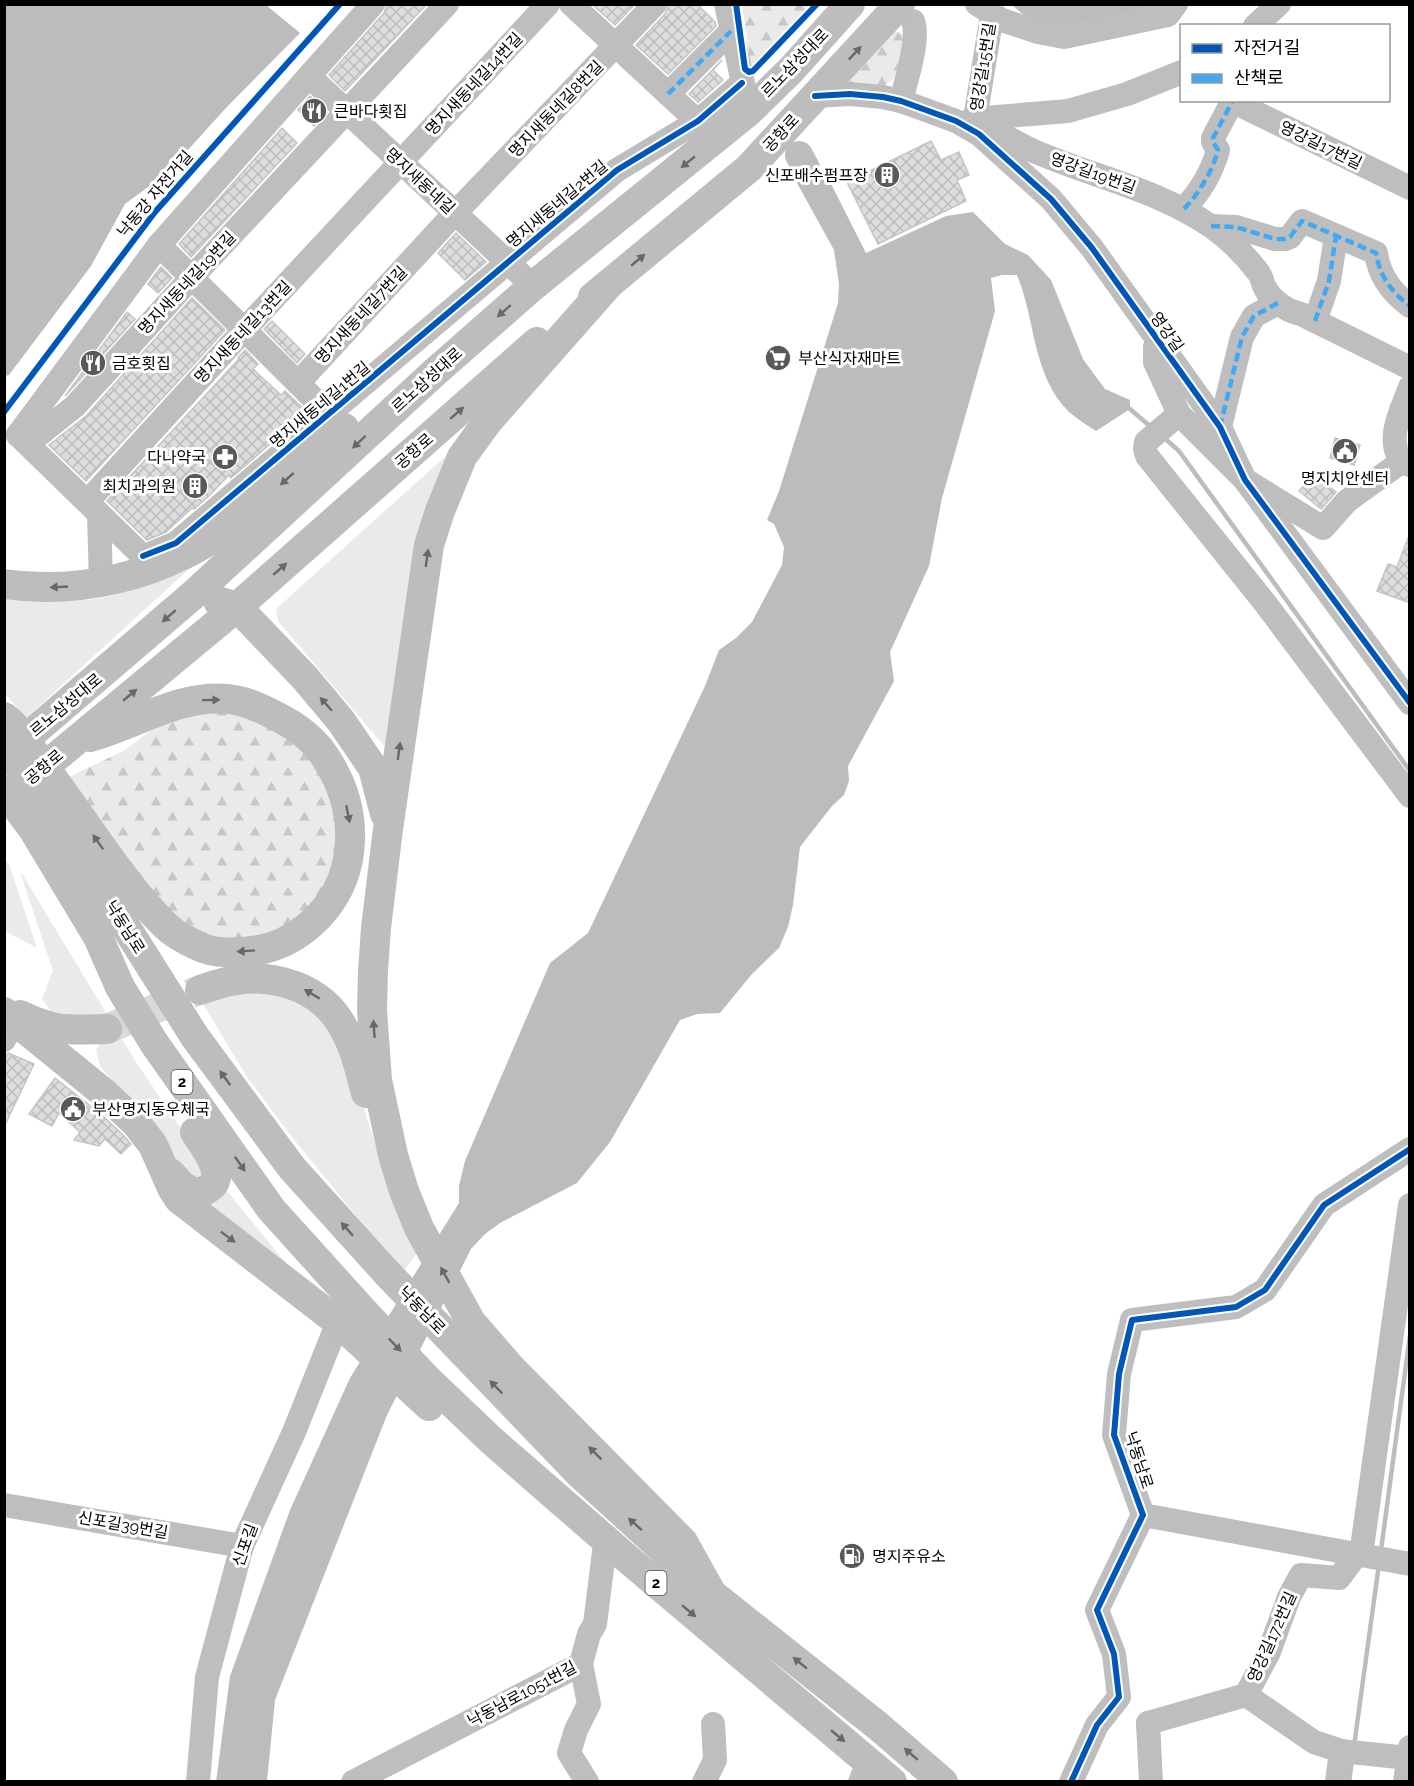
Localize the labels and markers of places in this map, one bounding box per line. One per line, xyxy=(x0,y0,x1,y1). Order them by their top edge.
restaurant icon: 큰바다횟집 xyxy=(299,96,329,126)
place label: 큰바다횟집 xyxy=(334,102,408,121)
building icon: 신포배수펌프장 xyxy=(872,160,902,190)
place label: 신포배수펌프장 xyxy=(765,166,868,185)
supermarket icon: 부산식자재마트 xyxy=(763,343,793,373)
restaurant icon: 금호횟집 xyxy=(78,348,108,378)
place label: 부산식자재마트 xyxy=(798,349,901,368)
place label: 금호횟집 xyxy=(112,354,171,373)
public building icon: 명지치안센터 xyxy=(1330,436,1360,466)
pharmacy icon: 다나약국 xyxy=(210,442,240,472)
place label: 다나약국 xyxy=(147,448,206,467)
place label: 명지치안센터 xyxy=(1301,469,1389,488)
building icon: 최치과의원 xyxy=(180,471,210,501)
place label: 최치과의원 xyxy=(102,477,176,496)
public building icon: 부산명지동우체국 xyxy=(58,1094,88,1124)
place label: 부산명지동우체국 xyxy=(92,1100,210,1119)
fuel station icon: 명지주유소 xyxy=(837,1541,867,1571)
place label: 명지주유소 xyxy=(872,1547,946,1566)

